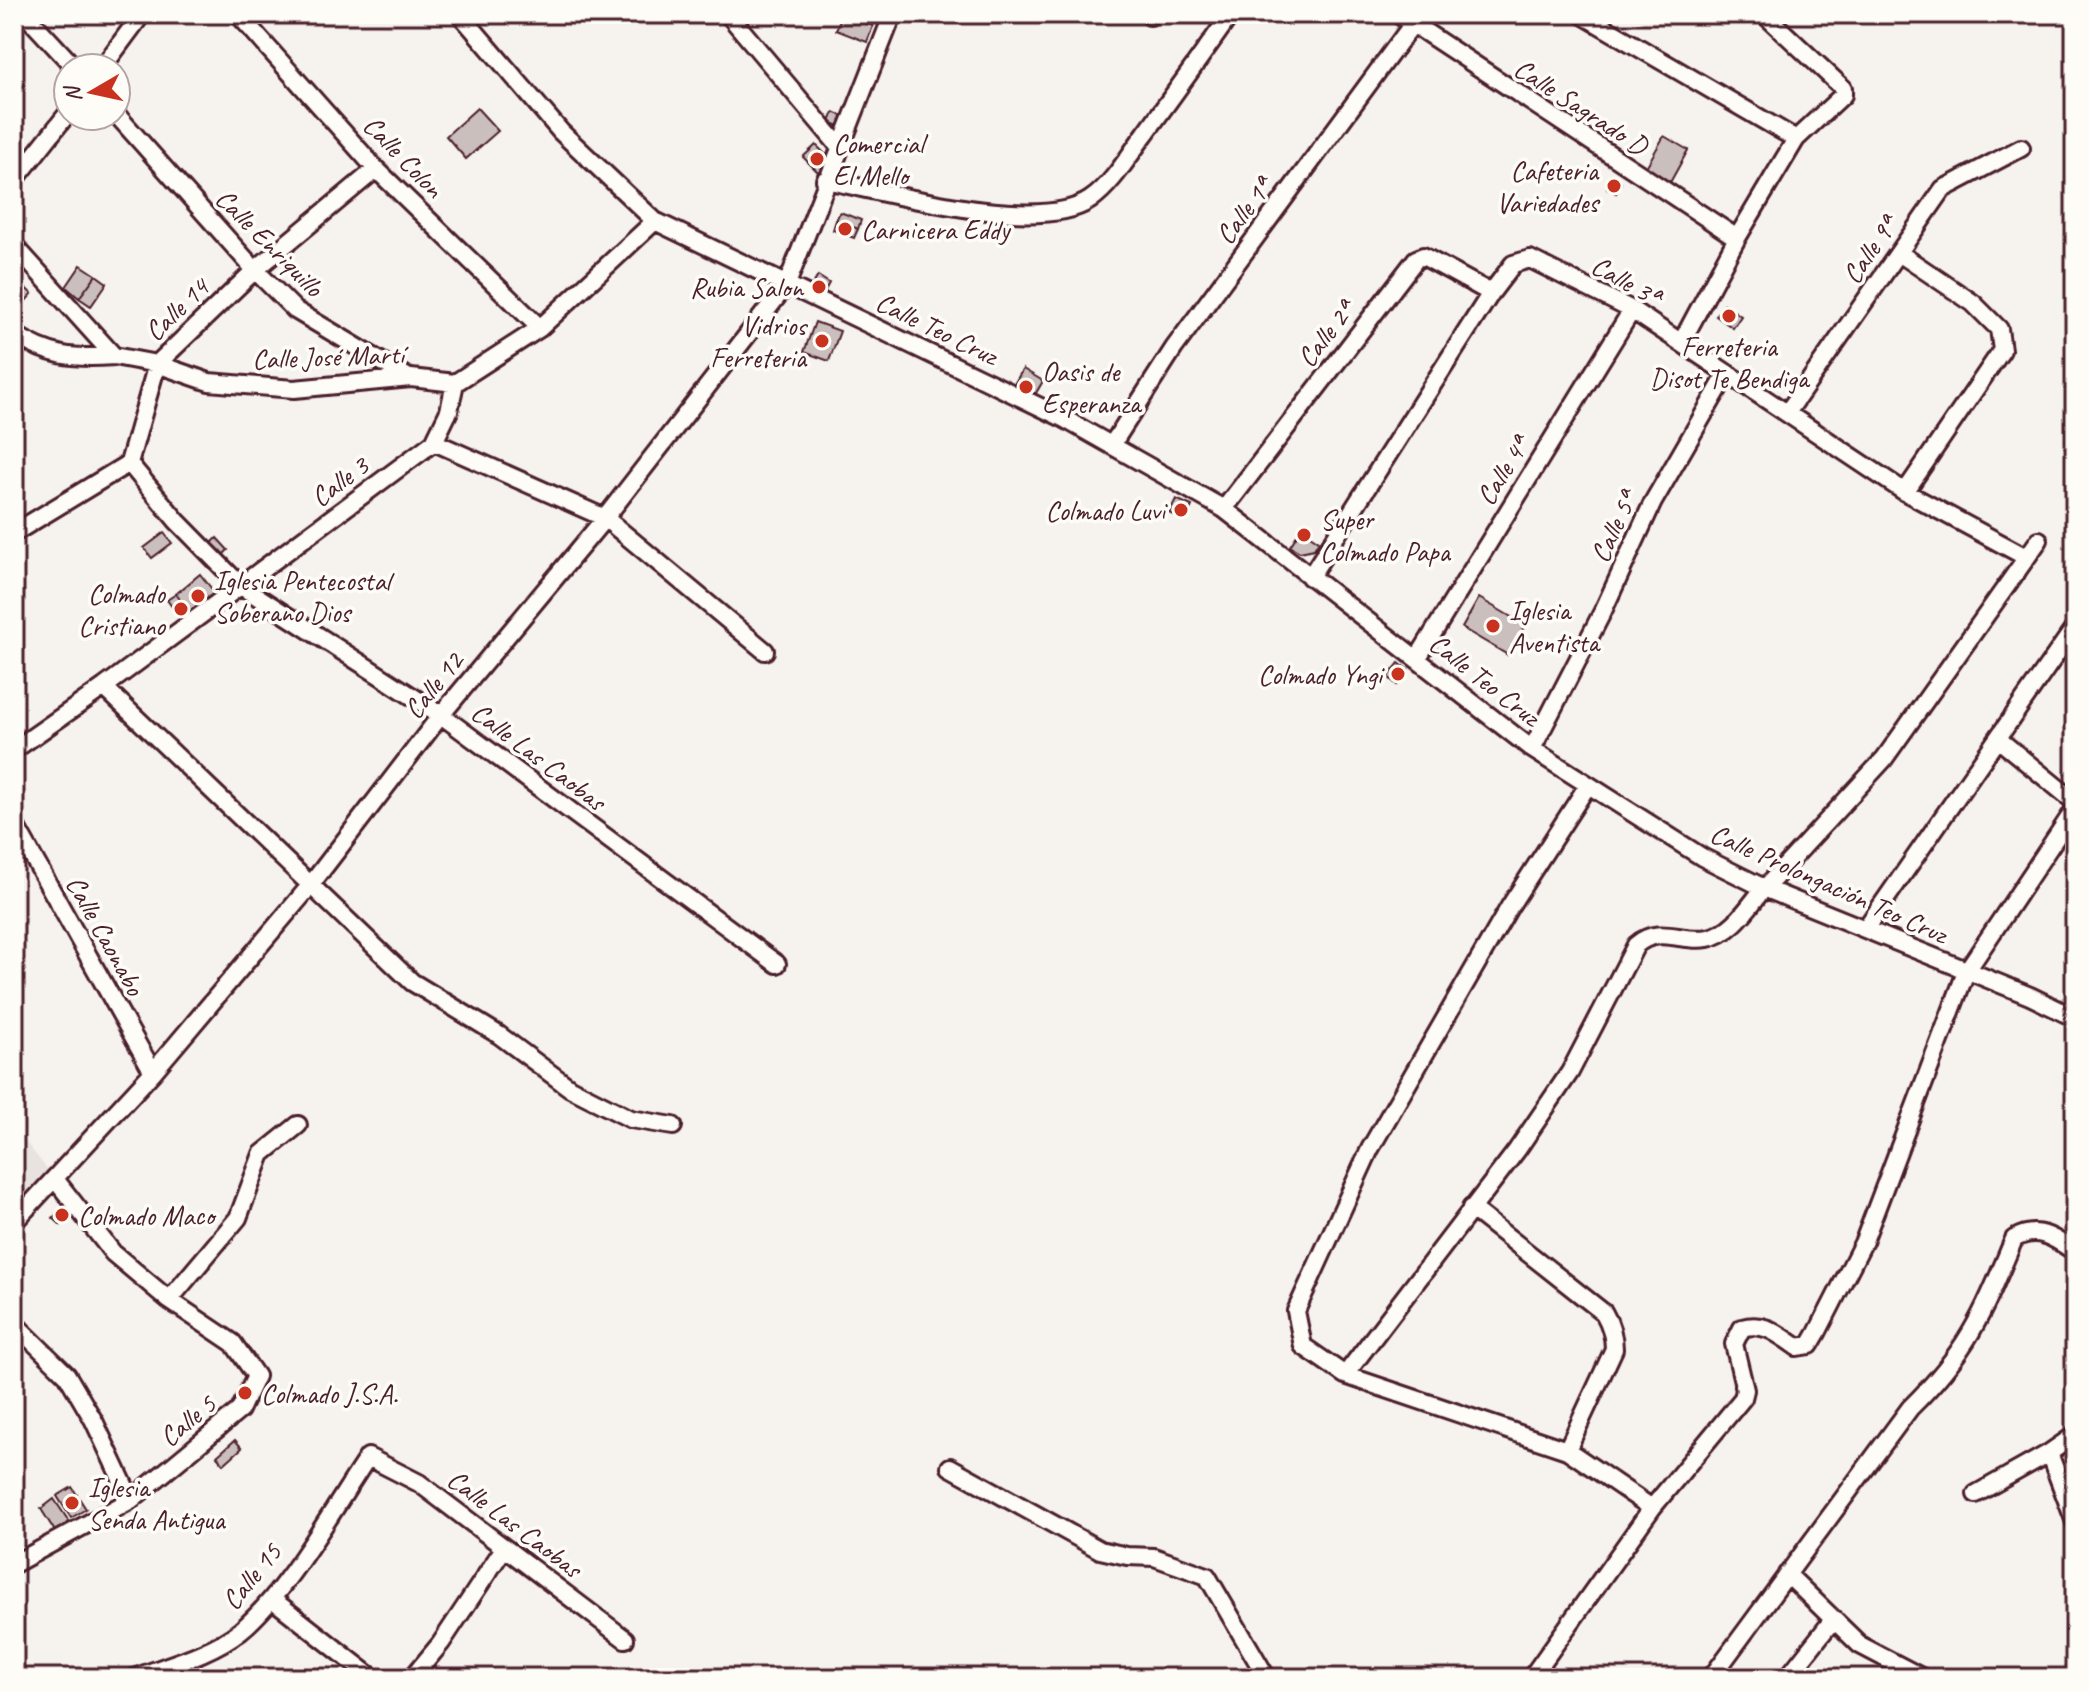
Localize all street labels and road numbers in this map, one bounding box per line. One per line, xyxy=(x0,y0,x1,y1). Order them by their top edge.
street label: Calle Sagrado D xyxy=(1508,50,1656,164)
street label: Calle Colon xyxy=(356,108,452,206)
street label: Calle 1ª xyxy=(1207,167,1283,251)
street label: Calle Enriquillo xyxy=(208,181,333,305)
street label: Calle 9ª xyxy=(1834,206,1908,290)
street label: Calle 3ª xyxy=(1585,247,1671,316)
street label: Calle 14 xyxy=(137,269,218,348)
street label: Calle Teo Cruz xyxy=(870,284,1005,374)
street label: Calle 2ª xyxy=(1289,291,1365,374)
street label: Calle José Martí xyxy=(252,336,410,377)
street label: Calle 4ª xyxy=(1468,427,1539,512)
street label: Calle 3 xyxy=(303,447,377,514)
street label: Calle 5ª xyxy=(1582,482,1647,568)
street label: Calle Teo Cruz xyxy=(1422,625,1549,735)
street label: Calle 12 xyxy=(396,643,472,726)
street label: Calle Las Caobas xyxy=(465,694,615,820)
street label: Calle Prolongación Teo Cruz xyxy=(1705,816,1955,952)
street label: Calle Caonabo xyxy=(58,869,154,1003)
street label: Calle 5 xyxy=(152,1386,224,1454)
street label: Calle Las Caobas xyxy=(441,1461,591,1587)
street label: Calle 15 xyxy=(214,1535,290,1617)

